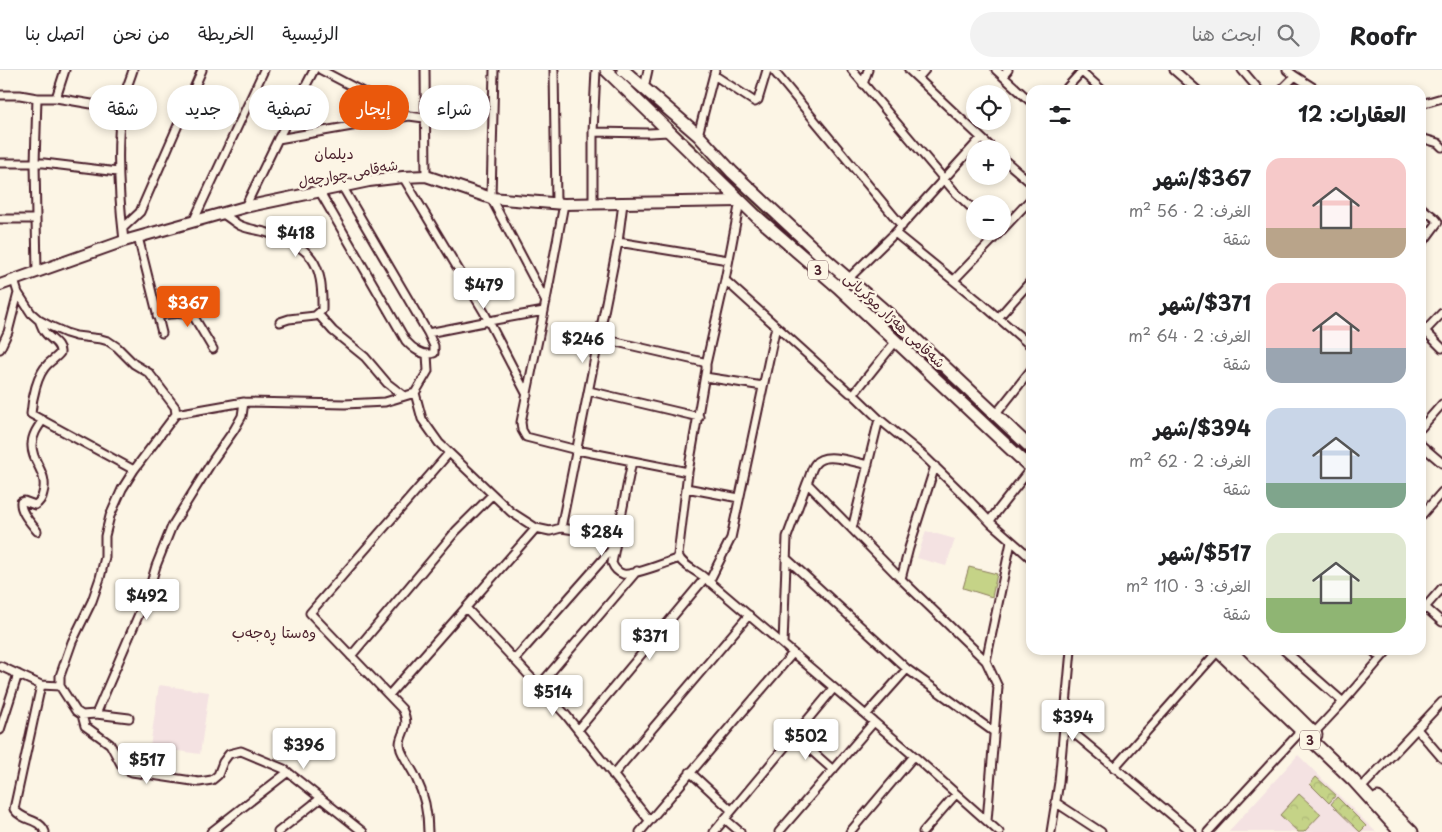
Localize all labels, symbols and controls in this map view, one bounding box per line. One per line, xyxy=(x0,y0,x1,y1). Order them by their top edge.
search box xyxy=(970,12,1320,57)
text: Roofr xyxy=(1350,17,1417,53)
text: اتصل بنا xyxy=(25,19,85,46)
text: من نحن xyxy=(113,19,170,46)
text: الخريطة xyxy=(198,19,254,46)
text: الرئيسية xyxy=(282,19,339,46)
text: ابحث هنا xyxy=(1192,19,1262,47)
icon: search xyxy=(1274,21,1302,49)
chip: شقة xyxy=(89,85,157,130)
chip: جديد xyxy=(167,85,239,130)
chip: تصفية xyxy=(249,85,329,130)
chip: إيجار xyxy=(339,85,409,130)
chip: شراء xyxy=(419,85,490,130)
map controls xyxy=(966,85,1011,240)
button: locate xyxy=(966,85,1011,130)
text: العقارات: 12 xyxy=(1298,97,1406,129)
icon: filters xyxy=(1046,101,1074,129)
button: + xyxy=(966,140,1011,185)
district label: دیلمان xyxy=(314,141,354,164)
street label: شەقامی چوارچەل xyxy=(297,154,399,192)
text: $367/شهر xyxy=(1154,161,1251,193)
icon: home xyxy=(1306,178,1366,238)
button: − xyxy=(966,195,1011,240)
text: الغرف: 2 · 56 m² xyxy=(1129,198,1251,222)
pin: $418 xyxy=(266,216,326,258)
text: $418 xyxy=(277,220,315,244)
text: شقة xyxy=(1223,226,1251,250)
road number: 3 xyxy=(808,260,828,280)
street label: شەقامی ھەژار موکریانی xyxy=(840,267,950,373)
pin: $479 xyxy=(454,268,514,310)
text: $479 xyxy=(465,272,503,296)
pin: $367 xyxy=(158,286,218,328)
text: $371/شهر xyxy=(1161,286,1251,318)
text: $367 xyxy=(168,290,208,314)
icon: home xyxy=(1306,303,1366,363)
pin: $246 xyxy=(553,322,613,364)
text: الغرف: 2 · 64 m² xyxy=(1128,323,1251,347)
text: $246 xyxy=(562,326,604,350)
text: شقة xyxy=(1223,351,1251,375)
text: $394/شهر xyxy=(1154,411,1251,443)
icon: home xyxy=(1306,428,1366,488)
text: الغرف: 2 · 62 m² xyxy=(1129,448,1251,472)
text: شقة xyxy=(1223,476,1251,500)
pin: $284 xyxy=(572,514,632,557)
text: $284 xyxy=(581,519,623,543)
text: $517/شهر xyxy=(1160,536,1251,568)
icon: home xyxy=(1306,553,1366,613)
text: الغرف: 3 · 110 m² xyxy=(1126,573,1251,597)
pin: $492 xyxy=(117,578,177,621)
text: $492 xyxy=(126,583,168,607)
text: شقة xyxy=(1223,601,1251,625)
pin: $371 xyxy=(620,618,680,661)
district label: وەستا ڕەجەب xyxy=(232,620,316,646)
text: $371 xyxy=(632,623,668,647)
pin: $514 xyxy=(523,674,583,717)
text: $514 xyxy=(534,679,572,703)
pin: $394 xyxy=(1043,700,1103,742)
text: $394 xyxy=(1053,704,1093,728)
pin: $502 xyxy=(776,718,836,761)
text: $502 xyxy=(784,723,828,747)
pin: $396 xyxy=(274,728,334,770)
road number: 3 xyxy=(1300,730,1320,750)
text: $396 xyxy=(283,732,325,756)
pin: $517 xyxy=(117,742,177,785)
text: $517 xyxy=(129,747,165,771)

